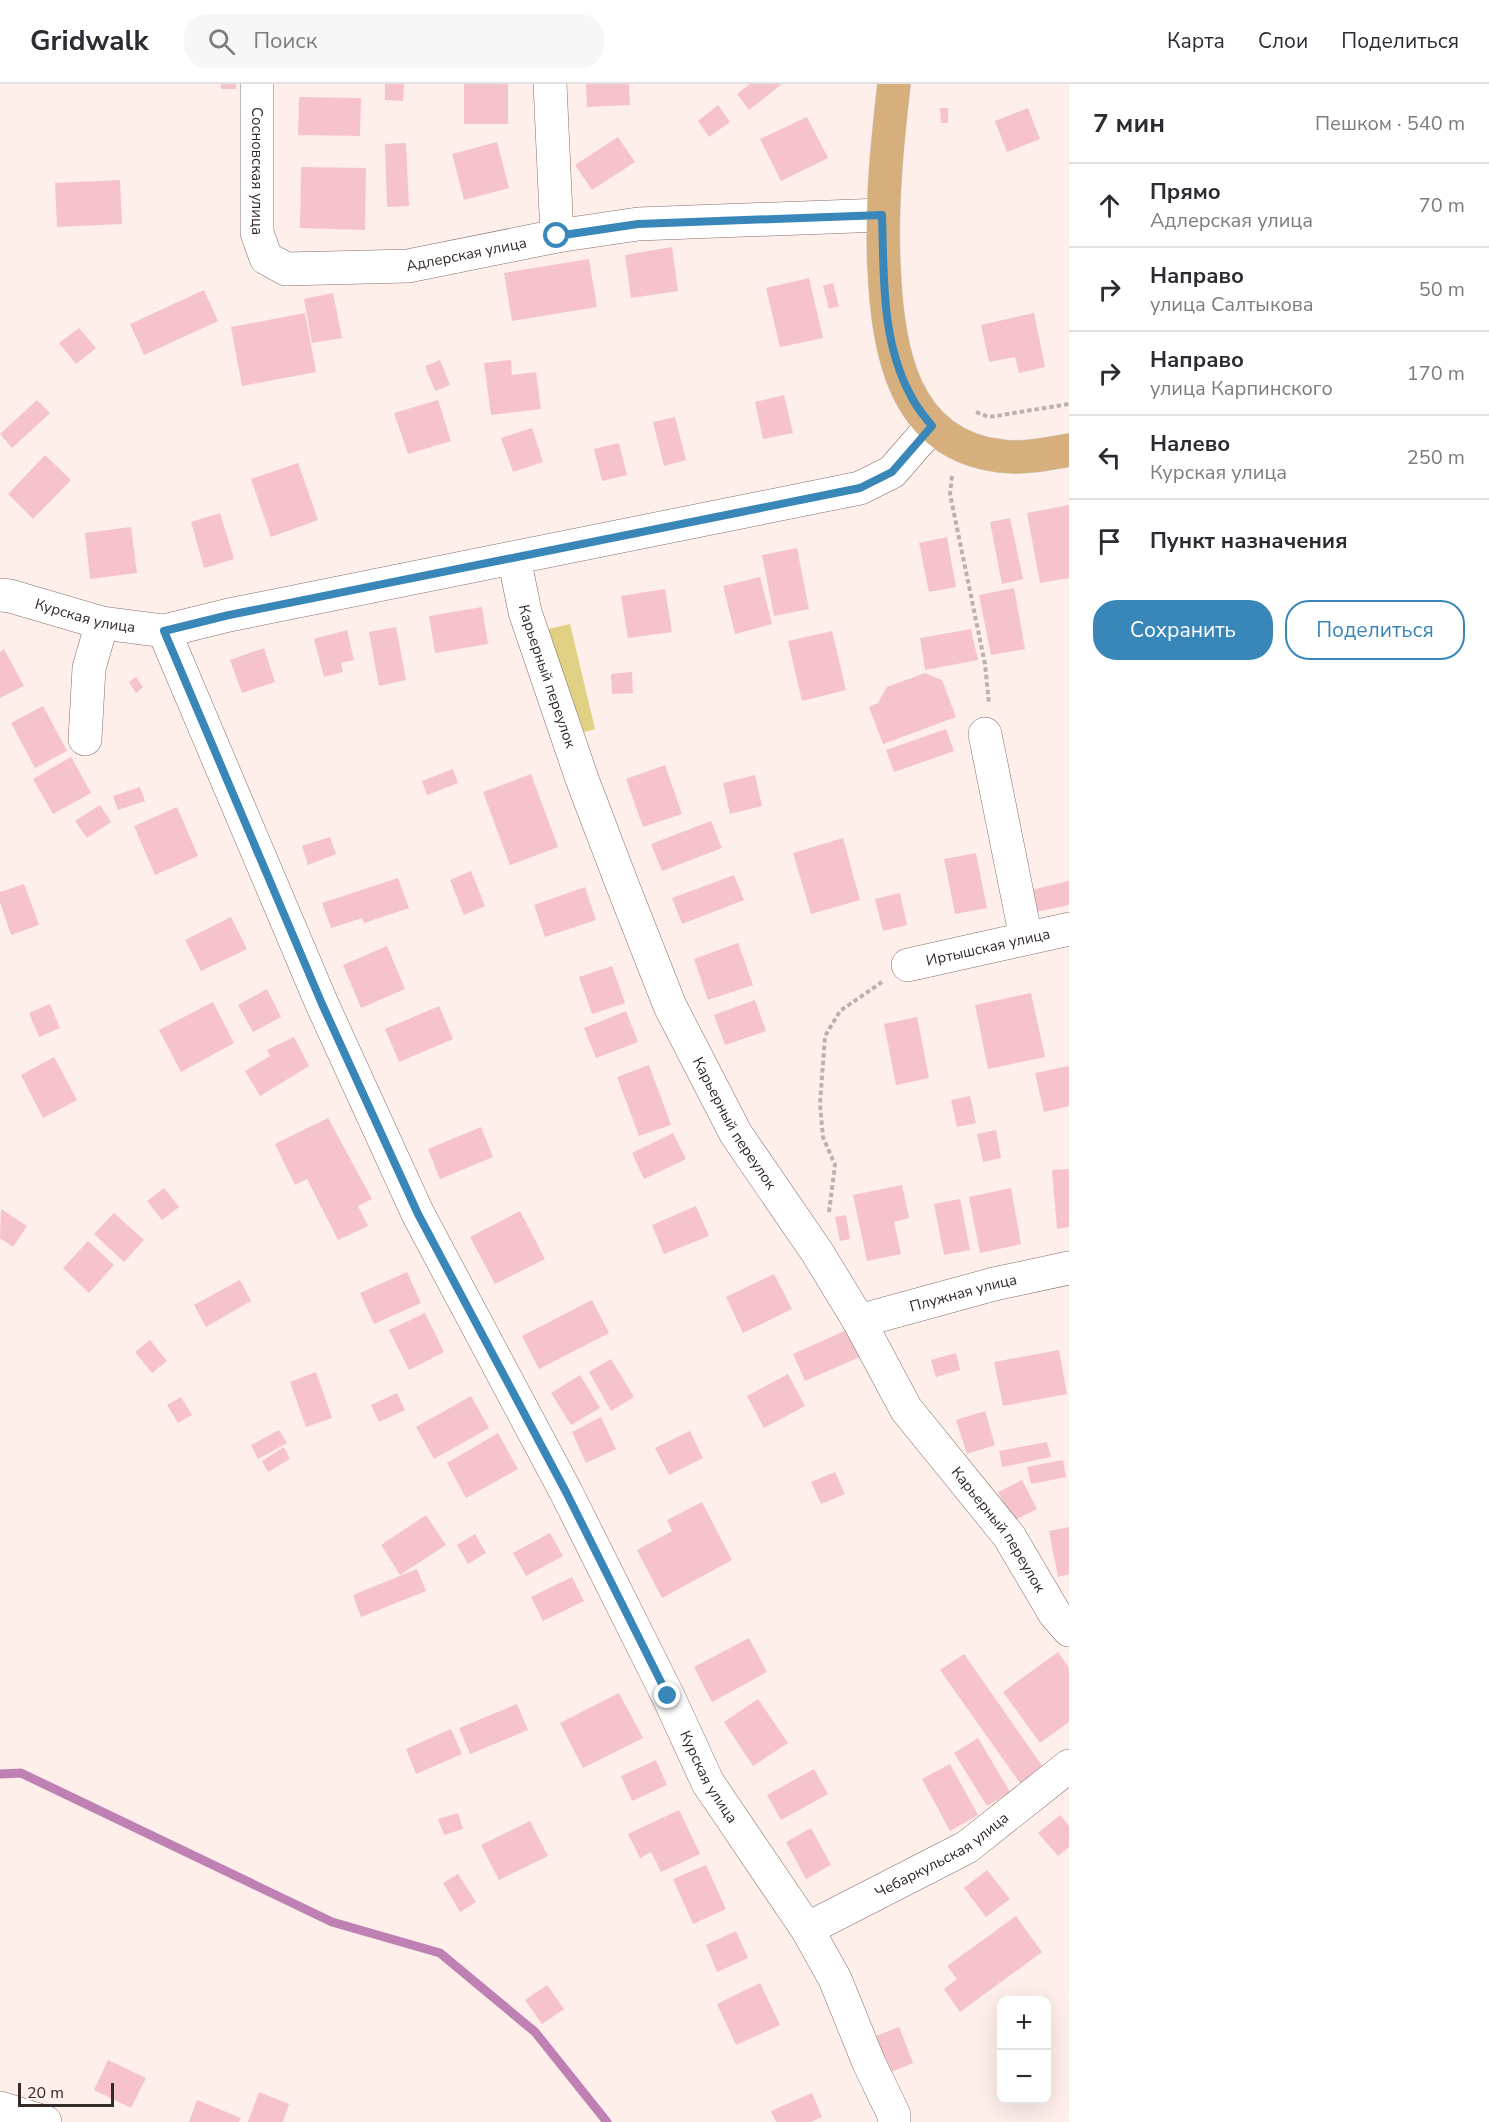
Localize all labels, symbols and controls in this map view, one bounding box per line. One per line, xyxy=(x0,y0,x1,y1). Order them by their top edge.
search box xyxy=(184,14,604,68)
text: Gridwalk xyxy=(30,22,148,60)
icon: search xyxy=(205,25,238,58)
text: Поиск xyxy=(253,26,317,56)
text: Карта xyxy=(1167,27,1225,55)
text: Слои xyxy=(1258,27,1308,55)
text: Поделиться xyxy=(1341,27,1459,55)
text: 7 мин xyxy=(1093,106,1165,141)
street label: Сосновская улица xyxy=(247,107,267,235)
text: Пешком · 540 m xyxy=(1315,110,1465,137)
text: Прямо xyxy=(1150,177,1221,207)
icon: ahead xyxy=(1093,189,1126,222)
text: 70 m xyxy=(1419,192,1465,219)
text: Адлерская улица xyxy=(1150,207,1313,234)
route start xyxy=(543,222,569,248)
street label: Адлерская улица xyxy=(404,232,528,276)
text: Направо xyxy=(1150,261,1244,291)
icon: right xyxy=(1093,273,1126,306)
text: 50 m xyxy=(1419,276,1465,303)
text: улица Салтыкова xyxy=(1150,291,1313,318)
text: Направо xyxy=(1150,345,1244,375)
icon: right xyxy=(1093,357,1126,390)
text: 170 m xyxy=(1407,360,1465,387)
text: улица Карпинского xyxy=(1150,375,1333,402)
text: Налево xyxy=(1150,429,1230,459)
icon: left xyxy=(1093,441,1126,474)
text: 250 m xyxy=(1407,444,1465,471)
text: Курская улица xyxy=(1150,459,1287,486)
icon: arrive xyxy=(1093,525,1126,558)
text: Пункт назначения xyxy=(1150,526,1348,556)
street label: Курская улица xyxy=(33,594,137,637)
button: Сохранить xyxy=(1093,600,1273,660)
button: Поделиться xyxy=(1285,600,1465,660)
street label: Карьерный переулок xyxy=(514,603,581,751)
street label: Иртышская улица xyxy=(924,924,1052,971)
street label: Карьерный переулок xyxy=(688,1054,781,1193)
street label: Плужная улица xyxy=(907,1269,1019,1317)
street label: Карьерный переулок xyxy=(947,1463,1050,1596)
route end xyxy=(654,1682,680,1708)
street label: Курская улица xyxy=(675,1727,742,1827)
street label: Чебаркульская улица xyxy=(872,1808,1013,1902)
map controls xyxy=(997,1996,1051,2104)
button: + xyxy=(997,1996,1051,2050)
button: − xyxy=(997,2050,1051,2104)
scale bar xyxy=(18,2080,114,2108)
text: 20 m xyxy=(27,2082,64,2104)

